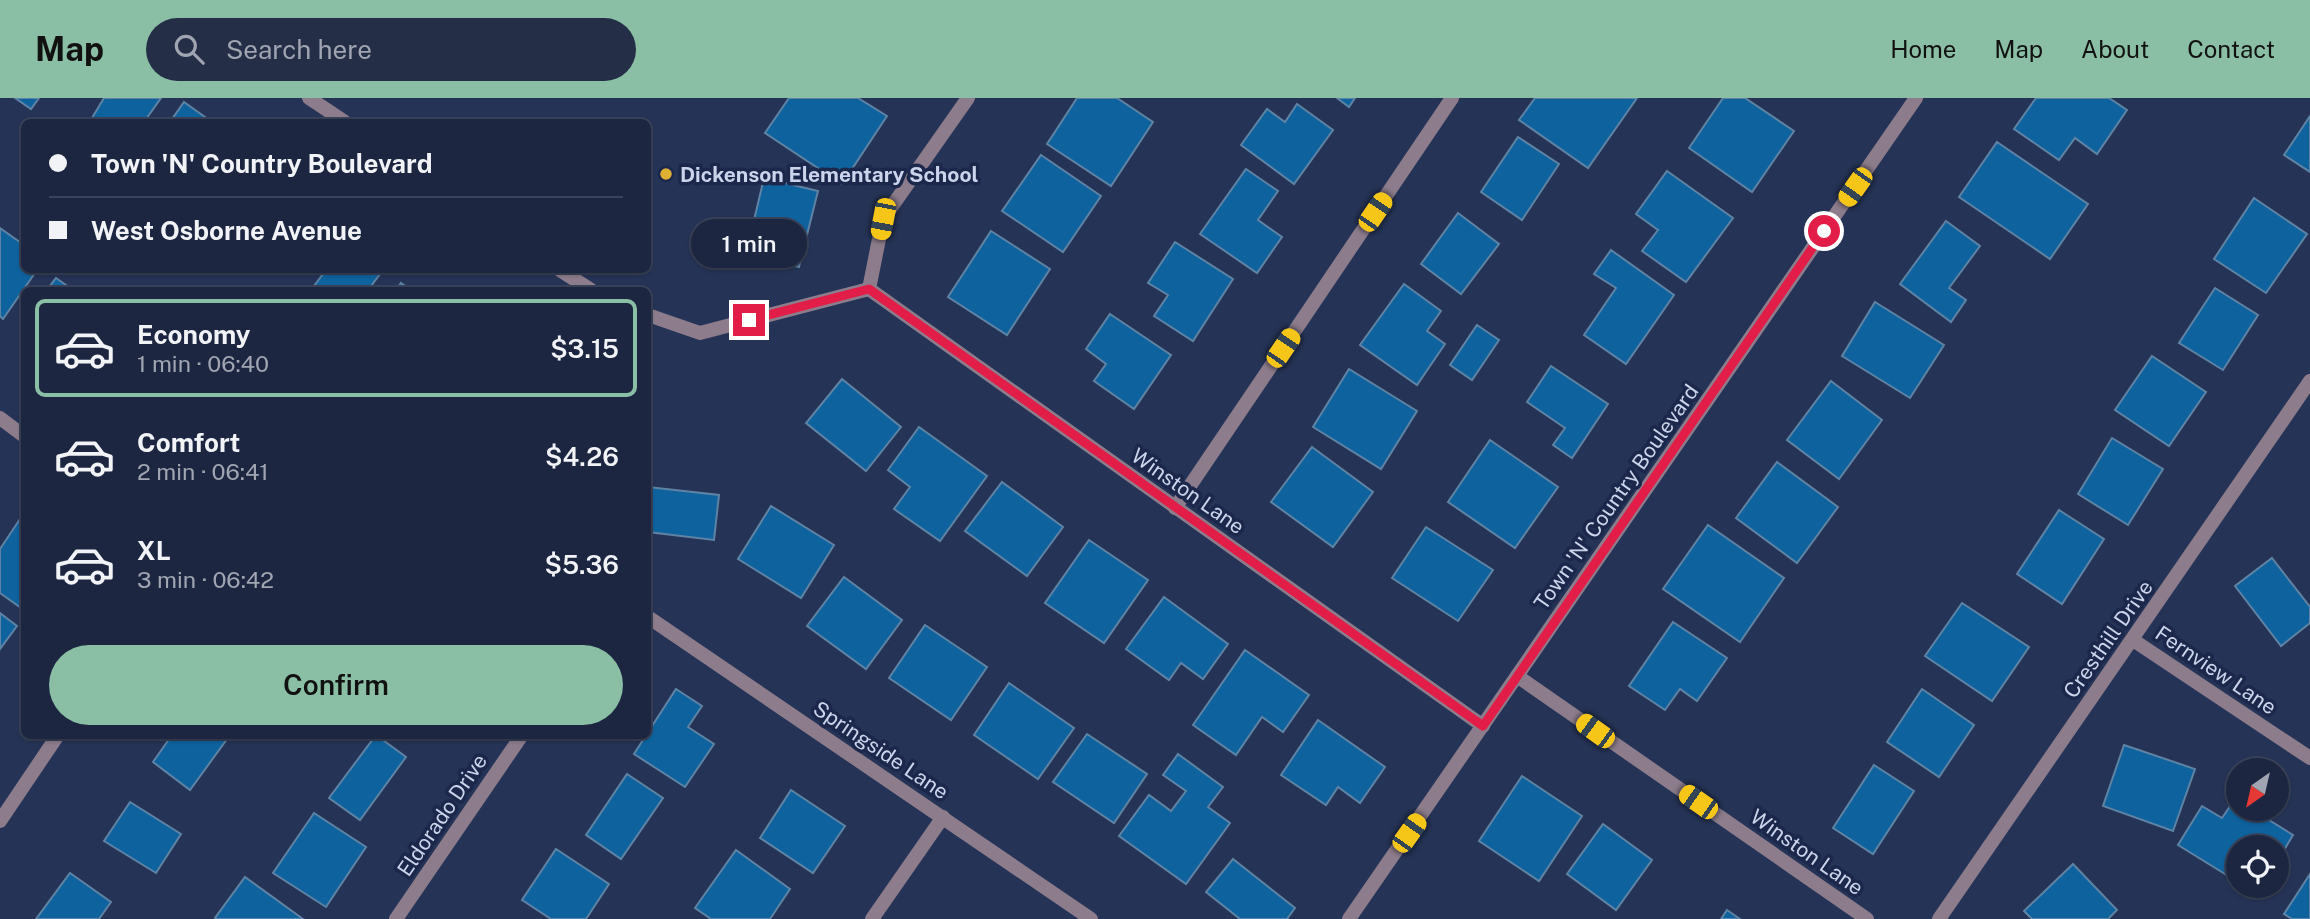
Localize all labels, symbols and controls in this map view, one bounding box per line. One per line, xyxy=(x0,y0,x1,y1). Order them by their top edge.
search box xyxy=(146,18,636,81)
text: Map xyxy=(35,30,104,68)
icon: search xyxy=(170,30,208,68)
text: Search here xyxy=(226,34,372,65)
text: Home xyxy=(1890,35,1956,63)
text: Map xyxy=(1994,35,2043,63)
text: About xyxy=(2081,35,2149,63)
text: Contact xyxy=(2187,35,2275,63)
text: Town 'N' Country Boulevard xyxy=(91,148,432,179)
place label: Dickenson Elementary School xyxy=(680,162,978,187)
car xyxy=(1835,164,1876,210)
marker: Dickenson Elementary School xyxy=(658,166,674,182)
car xyxy=(1355,189,1396,235)
car xyxy=(869,196,898,242)
text: West Osborne Avenue xyxy=(91,215,362,246)
route start xyxy=(1808,215,1840,247)
callout: 1 min xyxy=(691,218,807,268)
text: 1 min xyxy=(722,230,776,257)
route end xyxy=(733,304,765,336)
icon: car xyxy=(53,317,116,380)
text: Economy xyxy=(137,319,250,350)
car xyxy=(1263,325,1304,371)
text: $3.15 xyxy=(550,333,619,364)
text: 1 min · 06:40 xyxy=(137,350,269,377)
street label: Town 'N' Country Boulevard xyxy=(1529,380,1703,614)
icon: car xyxy=(53,425,116,488)
text: Comfort xyxy=(137,427,240,458)
text: $4.26 xyxy=(545,441,619,472)
street label: Winston Lane xyxy=(1127,443,1249,539)
text: 2 min · 06:41 xyxy=(137,458,269,485)
icon: car xyxy=(53,533,116,596)
text: XL xyxy=(137,535,171,566)
text: $5.36 xyxy=(544,549,619,580)
text: 3 min · 06:42 xyxy=(137,566,274,593)
street label: Cresthill Drive xyxy=(2058,575,2158,703)
street label: Fernview Lane xyxy=(2151,620,2281,720)
button: Confirm xyxy=(49,645,623,725)
street label: Springside Lane xyxy=(809,696,953,804)
car xyxy=(1572,710,1619,752)
street label: Eldorado Drive xyxy=(392,749,492,881)
north arrow xyxy=(2226,758,2289,821)
map controls xyxy=(2226,758,2289,898)
car xyxy=(1675,781,1722,823)
street label: Winston Lane xyxy=(1746,804,1868,900)
car xyxy=(1389,810,1430,856)
button: locate xyxy=(2226,835,2289,898)

